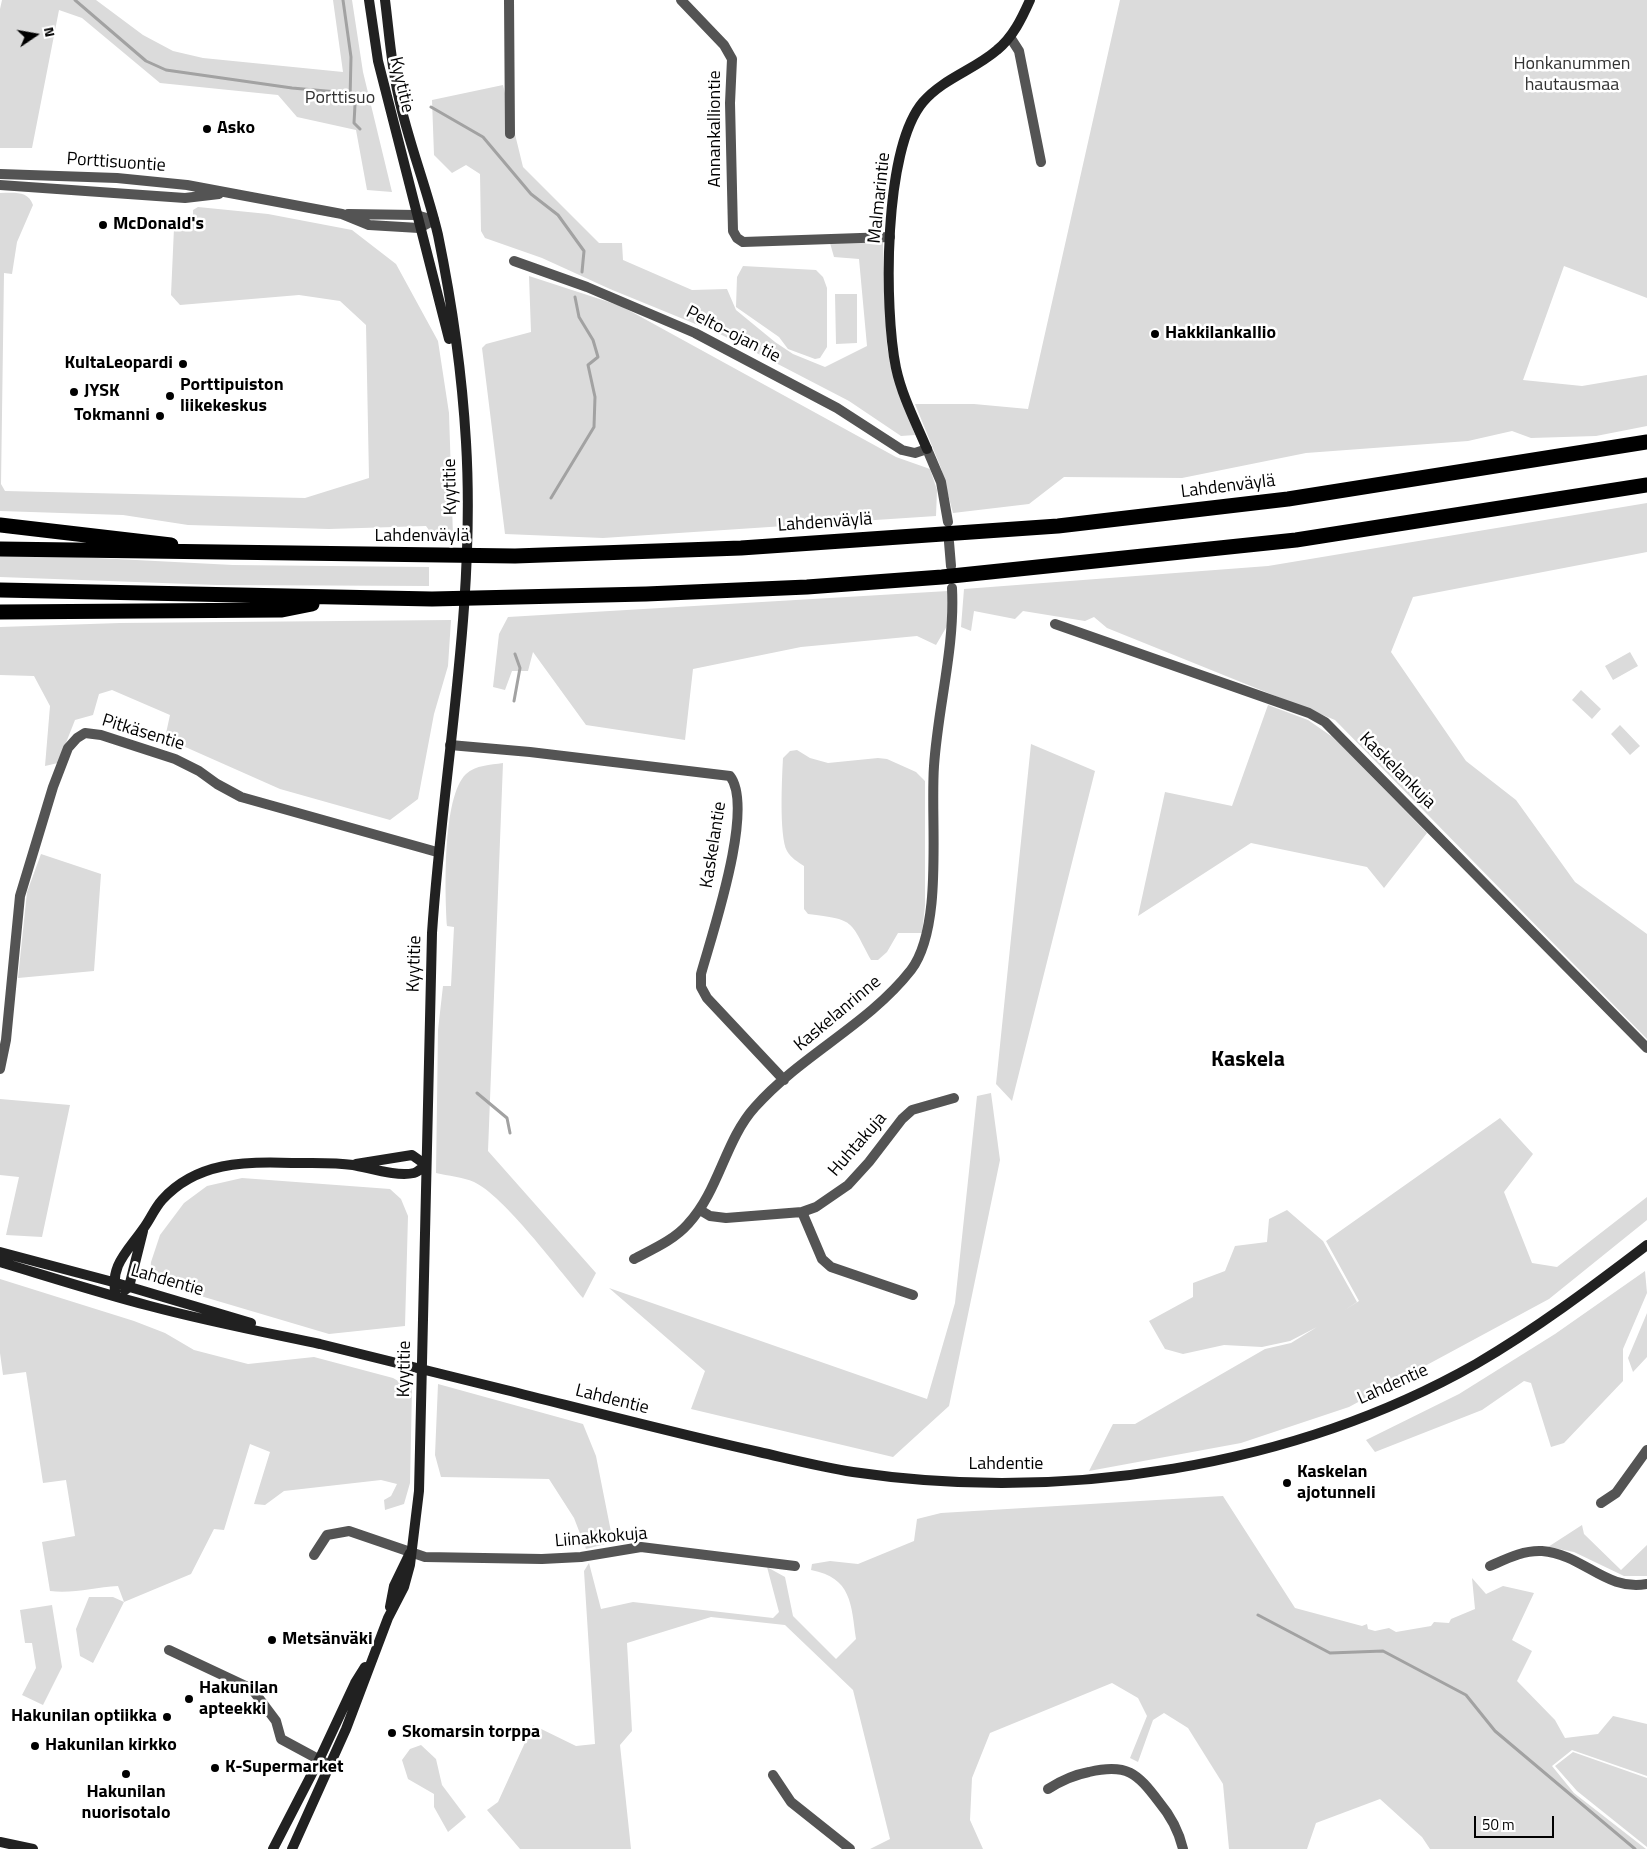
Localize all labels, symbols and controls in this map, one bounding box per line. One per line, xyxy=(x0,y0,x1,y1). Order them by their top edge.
north arrow xyxy=(10,10,60,60)
text: N xyxy=(39,25,61,39)
park label: Honkanummen hautausmaa xyxy=(1514,54,1630,96)
street label: Kyytitie xyxy=(384,55,418,115)
street label: Annankalliontie xyxy=(705,70,727,188)
park label: Porttisuo xyxy=(305,88,375,110)
place label: Asko xyxy=(217,118,255,140)
marker: Asko xyxy=(201,123,213,135)
street label: Porttisuontie xyxy=(66,149,166,177)
street label: Malmarintie xyxy=(864,151,896,245)
place label: McDonald's xyxy=(113,214,204,236)
marker: McDonald's xyxy=(97,219,109,231)
street label: Pelto-ojan tie xyxy=(682,302,784,368)
place label: Hakkilankallio xyxy=(1165,323,1276,345)
marker: Hakkilankallio xyxy=(1149,328,1161,340)
place label: KultaLeopardi xyxy=(65,353,173,375)
marker: KultaLeopardi xyxy=(177,358,189,370)
place label: Porttipuiston liikekeskus xyxy=(180,375,284,418)
place label: JYSK xyxy=(84,381,120,403)
marker: JYSK xyxy=(68,386,80,398)
marker: Porttipuiston liikekeskus xyxy=(164,390,176,402)
place label: Tokmanni xyxy=(74,405,150,427)
marker: Tokmanni xyxy=(154,410,166,422)
street label: Kyytitie xyxy=(440,458,462,516)
street label: Lahdenväylä xyxy=(1180,471,1276,503)
street label: Lahdenväylä xyxy=(777,509,873,537)
street label: Lahdenväylä xyxy=(375,526,469,548)
street label: Pitkäsentie xyxy=(99,710,187,756)
street label: Kaskelankuja xyxy=(1354,728,1440,814)
street label: Kaskelantie xyxy=(697,800,731,890)
street label: Kyytitie xyxy=(403,935,427,993)
street label: Kaskelanrinne xyxy=(790,971,886,1057)
district label: Kaskela xyxy=(1211,1048,1285,1074)
street label: Huhtakuja xyxy=(824,1109,892,1181)
street label: Lahdentie xyxy=(128,1260,206,1302)
street label: Kyytitie xyxy=(394,1340,416,1398)
street label: Lahdentie xyxy=(1354,1360,1432,1410)
street label: Lahdentie xyxy=(573,1380,651,1420)
street label: Lahdentie xyxy=(969,1454,1043,1476)
place label: Kaskelan ajotunneli xyxy=(1297,1462,1376,1505)
marker: Kaskelan ajotunneli xyxy=(1281,1477,1293,1489)
street label: Liinakkokuja xyxy=(554,1523,648,1553)
place label: Metsänväki xyxy=(282,1629,373,1651)
marker: Metsänväki xyxy=(266,1634,278,1646)
place label: Hakunilan apteekki xyxy=(199,1678,278,1720)
marker: Hakunilan apteekki xyxy=(183,1693,195,1705)
place label: Hakunilan optiikka xyxy=(11,1706,157,1728)
marker: Hakunilan optiikka xyxy=(161,1711,173,1723)
place label: Skomarsin torppa xyxy=(402,1722,540,1744)
marker: Skomarsin torppa xyxy=(386,1727,398,1739)
place label: Hakunilan kirkko xyxy=(45,1735,177,1757)
marker: Hakunilan kirkko xyxy=(29,1740,41,1752)
place label: K-Supermarket xyxy=(225,1757,343,1779)
marker: K-Supermarket xyxy=(209,1762,221,1774)
marker: Hakunilan nuorisotalo xyxy=(120,1768,132,1780)
place label: Hakunilan nuorisotalo xyxy=(81,1782,171,1825)
scale bar xyxy=(1477,1806,1557,1838)
text: 50 m xyxy=(1482,1813,1515,1836)

